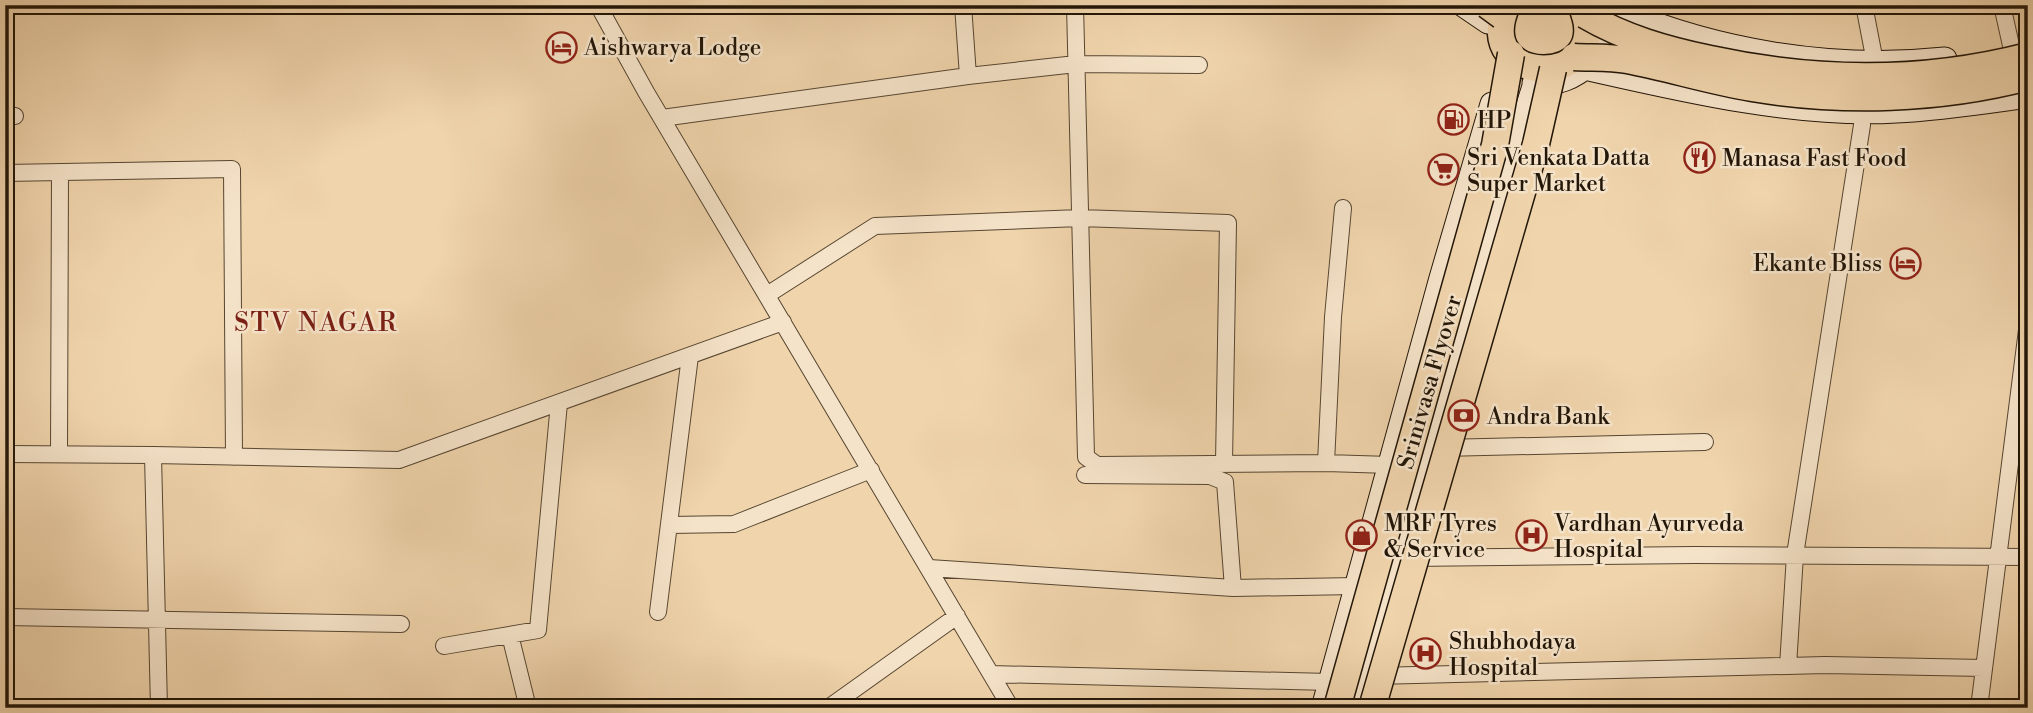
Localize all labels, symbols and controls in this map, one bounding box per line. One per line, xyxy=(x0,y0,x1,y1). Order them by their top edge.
hotel icon: Aishwarya Lodge xyxy=(544,30,578,64)
place label: Aishwarya Lodge xyxy=(583,34,761,62)
fuel station icon: HP xyxy=(1437,103,1471,137)
place label: HP xyxy=(1477,107,1511,135)
restaurant icon: Manasa Fast Food xyxy=(1682,141,1716,175)
place label: Sri Venkata Datta Super Market xyxy=(1467,144,1650,198)
place label: Manasa Fast Food xyxy=(1722,145,1907,173)
supermarket icon: Sri Venkata Datta Super Market xyxy=(1427,153,1461,187)
hotel icon: Ekante Bliss xyxy=(1888,246,1922,280)
place label: Ekante Bliss xyxy=(1753,250,1882,278)
street label: Srinivasa Flyover xyxy=(1392,292,1468,473)
district label: STV NAGAR xyxy=(234,307,398,339)
bank icon: Andra Bank xyxy=(1447,399,1481,433)
place label: Andra Bank xyxy=(1486,403,1610,431)
place label: MRF Tyres & Service xyxy=(1384,510,1497,564)
place label: Vardhan Ayurveda Hospital xyxy=(1553,510,1744,564)
shop icon: MRF Tyres & Service xyxy=(1344,519,1378,553)
hospital icon: Vardhan Ayurveda Hospital xyxy=(1514,519,1548,553)
place label: Shubhodaya Hospital xyxy=(1449,628,1576,682)
hospital icon: Shubhodaya Hospital xyxy=(1409,637,1443,671)

